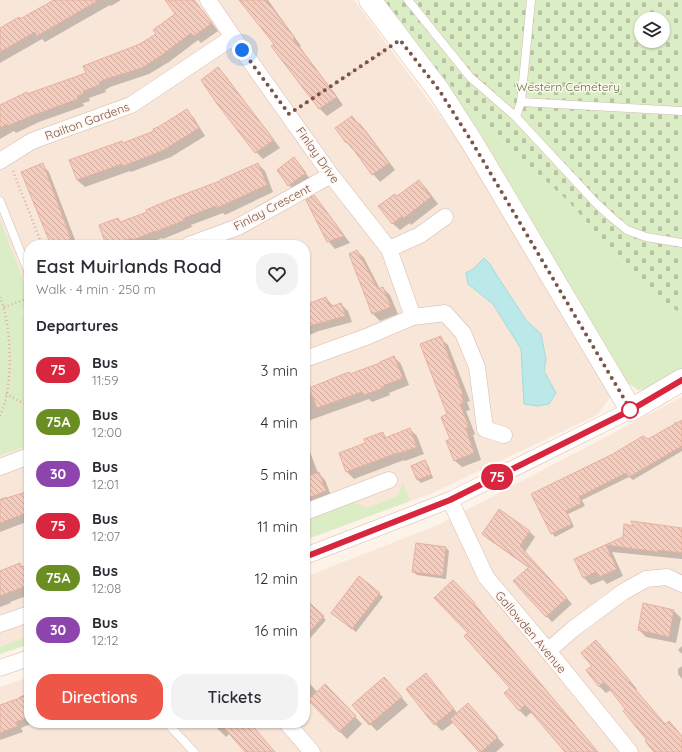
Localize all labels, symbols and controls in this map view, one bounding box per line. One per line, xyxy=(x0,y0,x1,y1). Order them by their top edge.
map controls xyxy=(634,12,670,48)
button: layers xyxy=(634,12,670,48)
your location xyxy=(232,40,252,60)
park label: Western Cemetery xyxy=(516,79,620,94)
street label: Railton Gardens xyxy=(43,99,132,143)
street label: Finlay Drive xyxy=(293,124,343,186)
street label: Finlay Crescent xyxy=(231,180,313,234)
button: heart xyxy=(256,253,298,295)
text: East Muirlands Road xyxy=(36,254,222,278)
text: Walk · 4 min · 250 m xyxy=(36,281,156,297)
text: Departures xyxy=(36,316,118,335)
text: Bus xyxy=(92,353,118,372)
text: 75 xyxy=(50,361,66,379)
text: 3 min xyxy=(260,361,298,380)
text: 11:59 xyxy=(92,372,118,388)
unlabelled marker xyxy=(621,401,639,419)
text: Bus xyxy=(92,405,118,424)
text: 75A xyxy=(46,413,70,431)
text: 4 min xyxy=(260,413,298,432)
text: 12:00 xyxy=(92,424,122,440)
text: Bus xyxy=(92,457,118,476)
line badge: 75 xyxy=(479,464,515,490)
text: 30 xyxy=(50,465,66,483)
text: 5 min xyxy=(260,465,298,484)
text: 75 xyxy=(489,468,505,486)
text: 12:01 xyxy=(92,476,119,492)
text: Bus xyxy=(92,509,118,528)
text: 75 xyxy=(50,517,66,535)
text: 11 min xyxy=(257,517,298,536)
text: 12:07 xyxy=(92,528,120,544)
text: Bus xyxy=(92,561,118,580)
text: 75A xyxy=(46,569,70,587)
text: 12 min xyxy=(254,569,298,588)
text: 12:08 xyxy=(92,580,121,596)
street label: Gallowden Avenue xyxy=(492,588,570,676)
text: Bus xyxy=(92,613,118,632)
text: 30 xyxy=(50,621,66,639)
text: 16 min xyxy=(255,621,298,640)
text: 12:12 xyxy=(92,632,118,648)
button: Directions xyxy=(36,674,163,720)
button: Tickets xyxy=(171,674,298,720)

